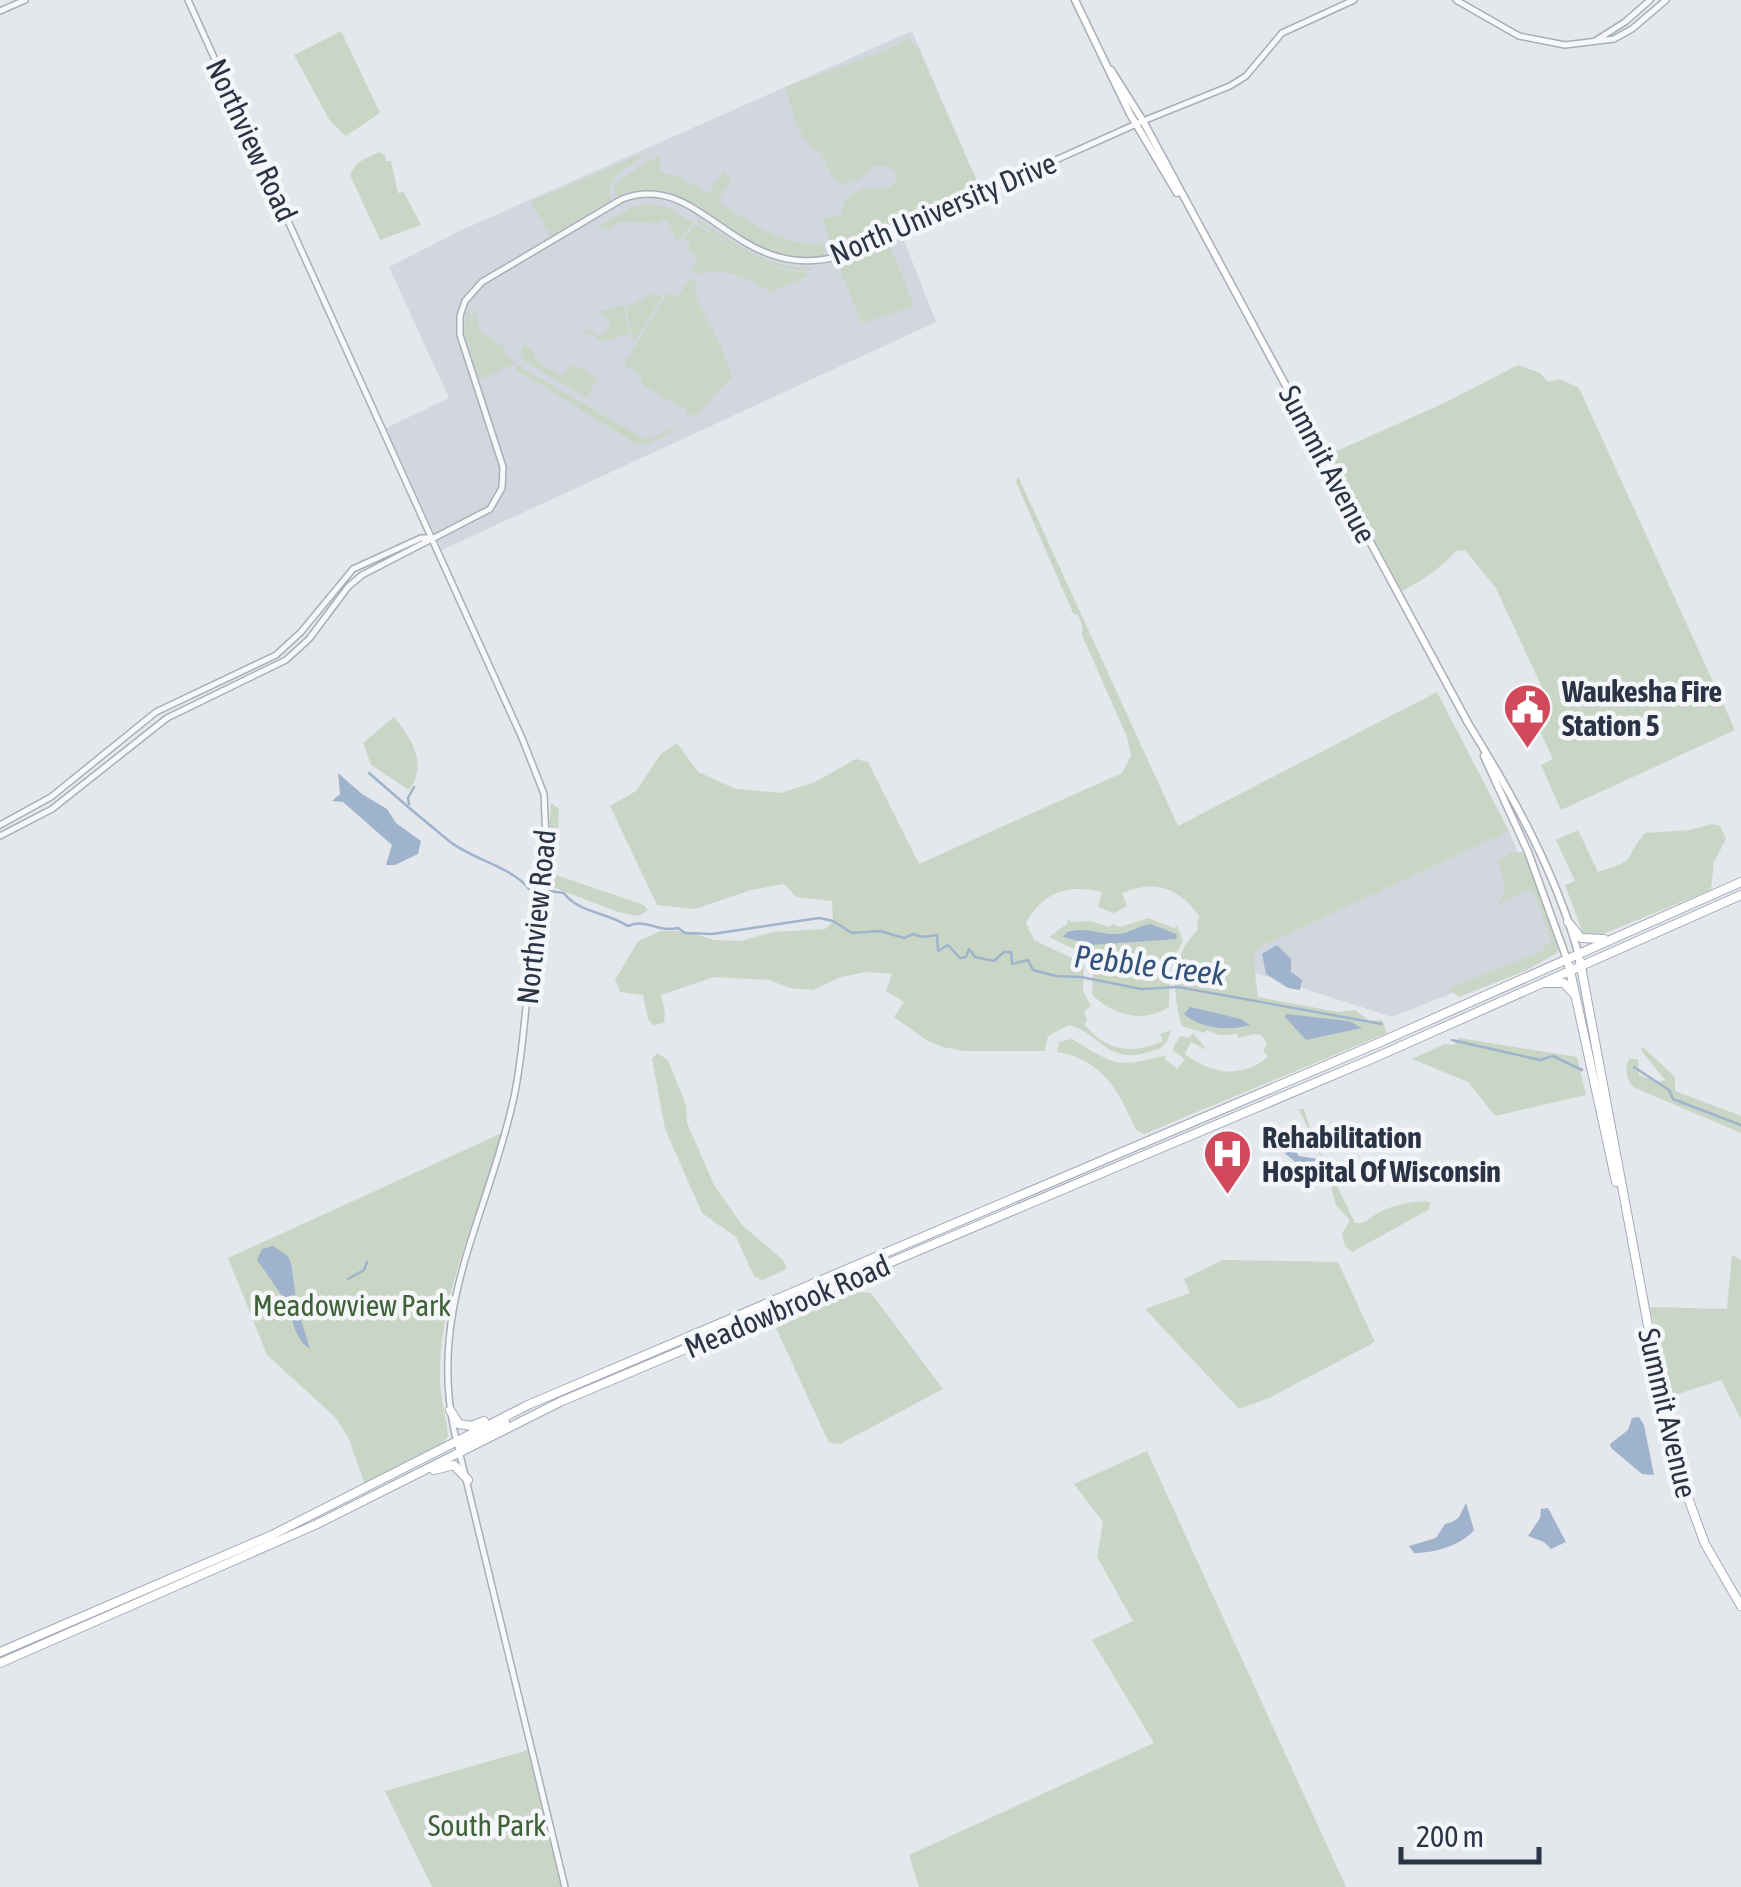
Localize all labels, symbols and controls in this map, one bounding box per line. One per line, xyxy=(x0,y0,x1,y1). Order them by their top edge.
street label: Northview Road xyxy=(200,53,304,227)
street label: North University Drive xyxy=(825,145,1061,271)
street label: Summit Avenue xyxy=(1272,380,1384,548)
place label: Waukesha Fire Station 5 xyxy=(1561,674,1722,742)
public building icon: Waukesha Fire Station 5 xyxy=(1501,682,1553,750)
street label: Northview Road xyxy=(510,828,562,1006)
water label: Pebble Creek xyxy=(1072,937,1229,993)
place label: Rehabilitation Hospital Of Wisconsin xyxy=(1262,1120,1501,1188)
hospital icon: Rehabilitation Hospital Of Wisconsin xyxy=(1201,1128,1253,1196)
street label: Meadowbrook Road xyxy=(679,1247,895,1365)
park label: Meadowview Park xyxy=(253,1288,451,1322)
street label: Summit Avenue xyxy=(1632,1325,1704,1501)
scale bar xyxy=(1401,1802,1538,1864)
park label: South Park xyxy=(428,1808,546,1842)
text: 200 m xyxy=(1416,1819,1484,1853)

